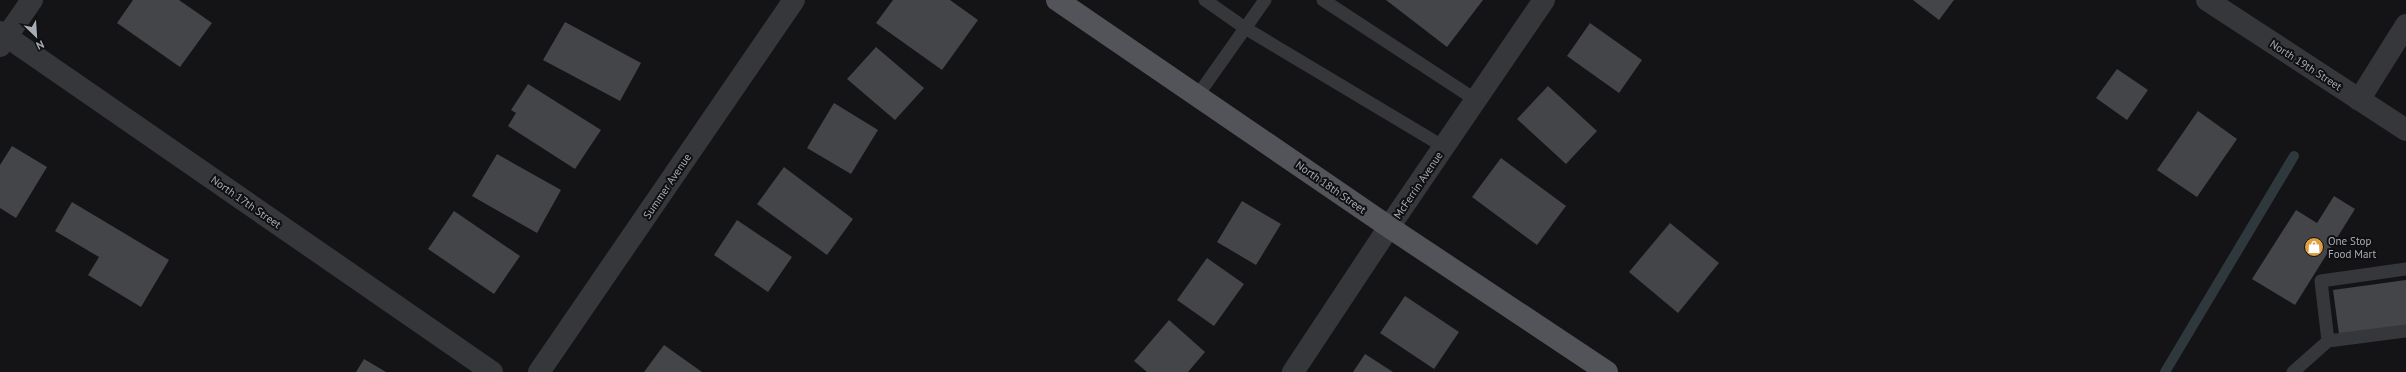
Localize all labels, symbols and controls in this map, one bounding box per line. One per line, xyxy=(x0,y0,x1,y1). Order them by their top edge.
north arrow xyxy=(16,16,56,56)
text: N xyxy=(34,37,46,53)
street label: North 19th Street xyxy=(2267,37,2345,94)
street label: McFerrin Avenue xyxy=(1390,148,1446,221)
street label: Summer Avenue xyxy=(640,150,694,221)
street label: North 18th Street xyxy=(1293,158,1369,217)
street label: North 17th Street xyxy=(208,173,284,232)
place label: One Stop Food Mart xyxy=(2328,234,2377,261)
shop icon: One Stop Food Mart xyxy=(2303,236,2325,258)

